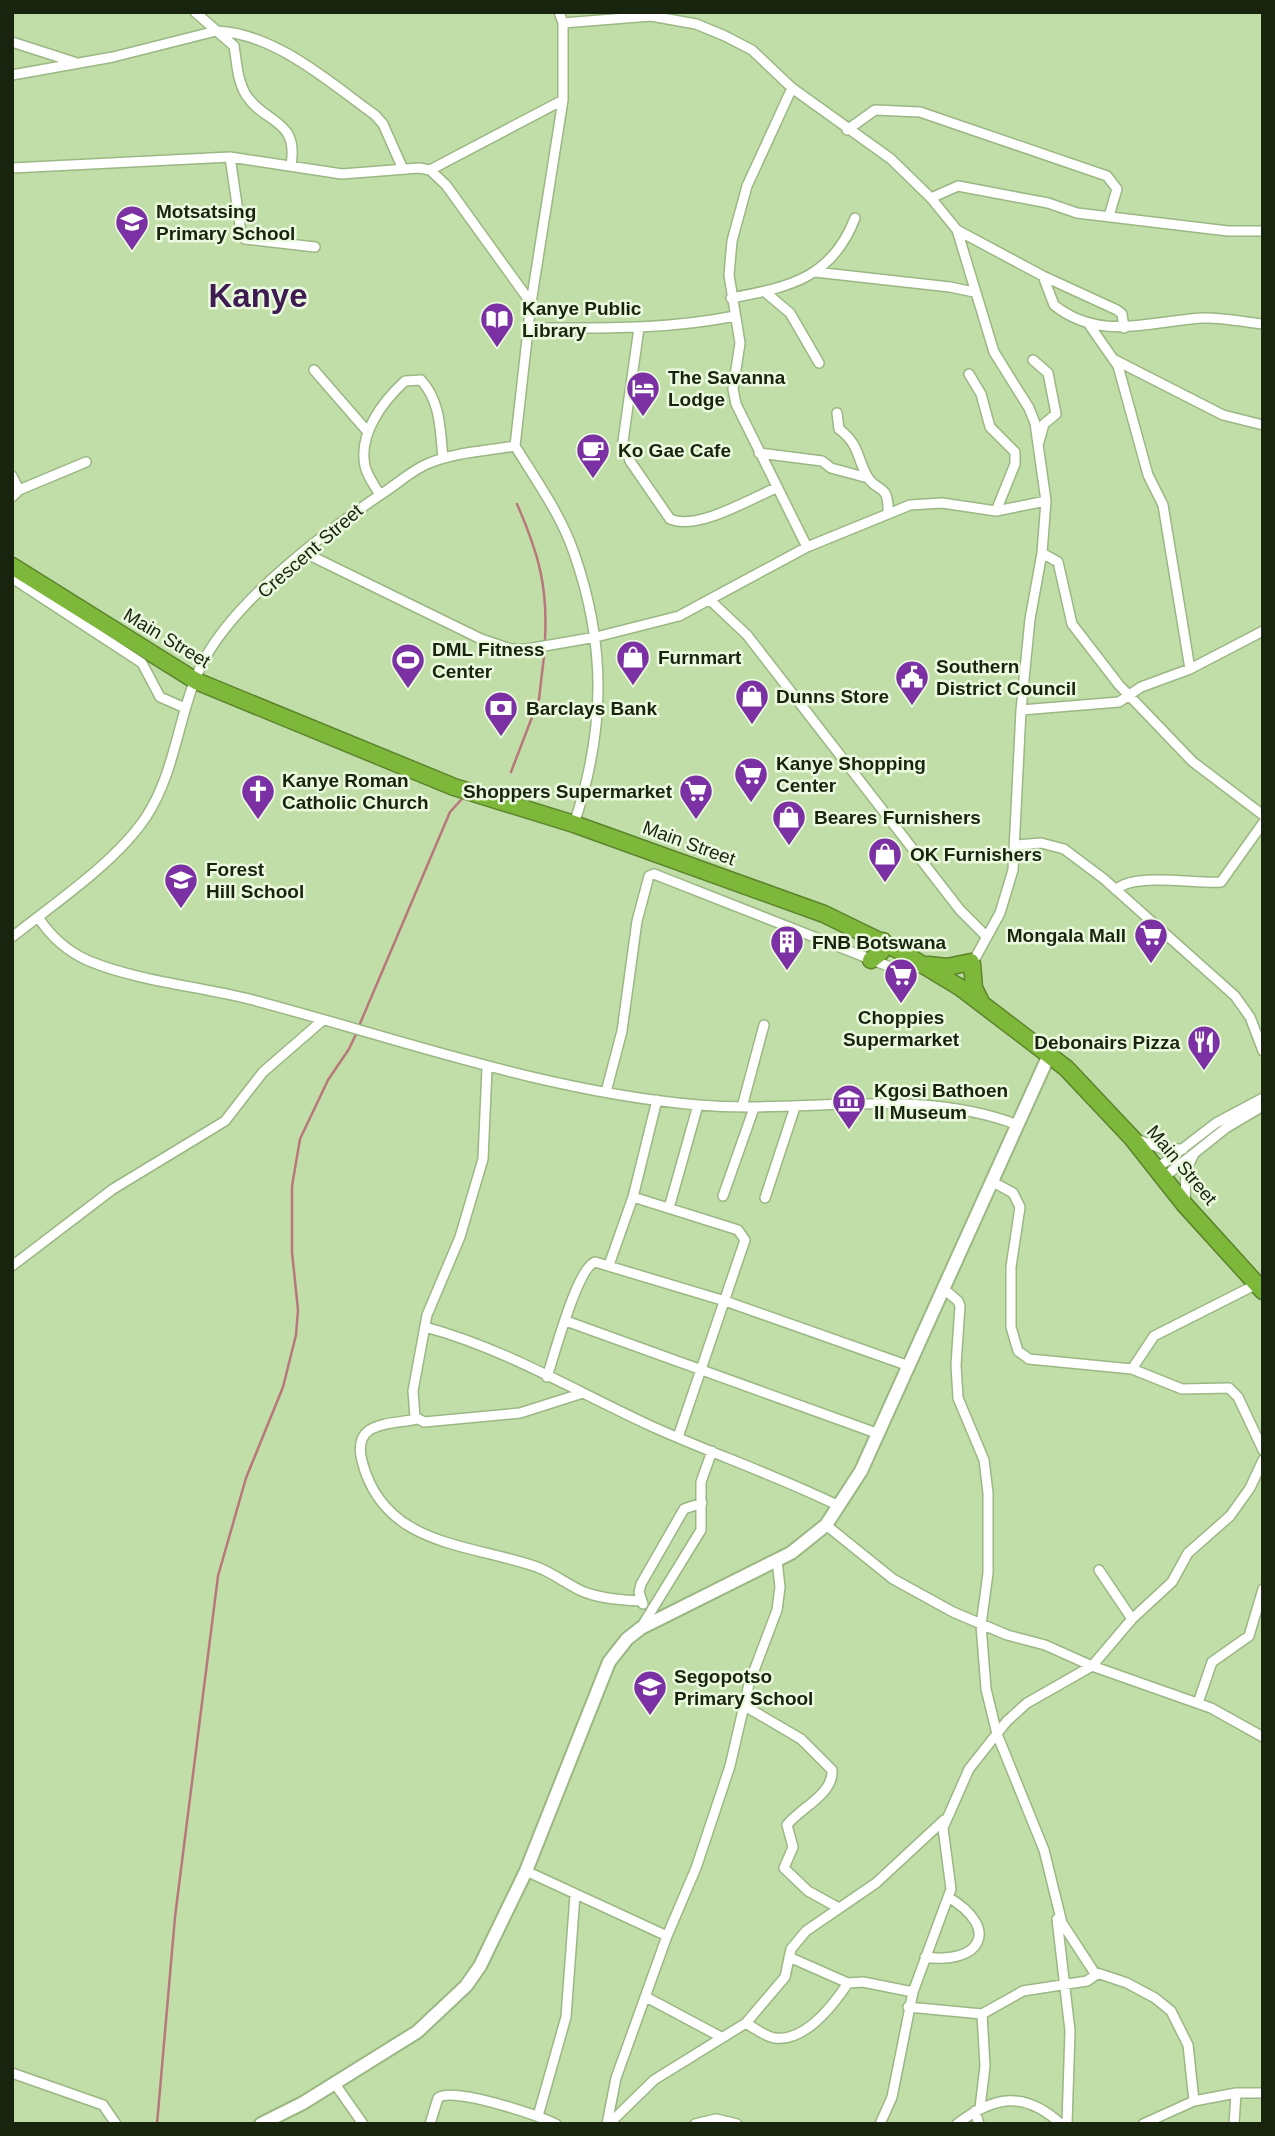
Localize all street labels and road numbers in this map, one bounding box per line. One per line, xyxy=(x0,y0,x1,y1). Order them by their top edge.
street label: Crescent Street xyxy=(253,499,367,602)
street label: Main Street xyxy=(120,604,215,672)
street label: Main Street xyxy=(640,817,739,870)
street label: Main Street xyxy=(1143,1121,1222,1210)

